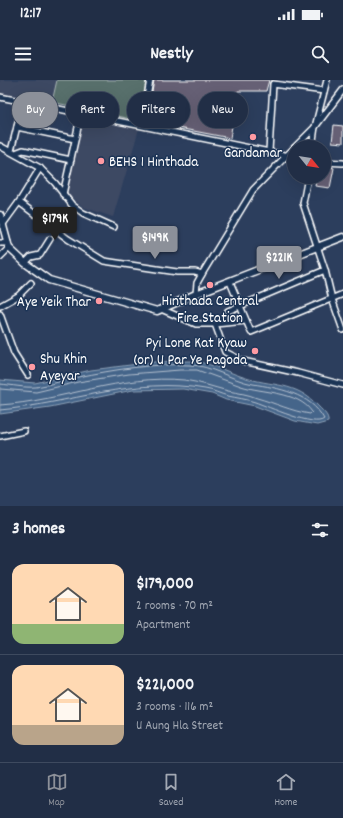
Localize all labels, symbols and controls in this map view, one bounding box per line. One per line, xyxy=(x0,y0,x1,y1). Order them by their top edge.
text: 12:17 xyxy=(20,3,41,25)
text: Nestly xyxy=(150,42,193,67)
icon: menu xyxy=(12,43,34,65)
icon: search xyxy=(309,43,331,65)
chip: Buy xyxy=(12,92,58,128)
chip: Rent xyxy=(66,92,119,128)
chip: Filters xyxy=(127,92,190,128)
chip: New xyxy=(198,92,248,128)
marker: Gandamar xyxy=(248,132,258,142)
north arrow xyxy=(287,140,331,184)
map controls xyxy=(287,140,331,184)
place label: Gandamar xyxy=(224,143,283,165)
place label: BEHS 1 Hinthada xyxy=(109,152,199,174)
marker: BEHS 1 Hinthada xyxy=(96,156,106,166)
pin: $179K xyxy=(27,207,83,241)
text: $179K xyxy=(42,210,68,229)
pin: $149K xyxy=(127,226,183,260)
text: $149K xyxy=(142,229,168,248)
pin: $221K xyxy=(251,246,307,280)
text: $221K xyxy=(266,249,292,268)
marker: Hinthada Central Fire Station xyxy=(205,280,215,290)
place label: Hinthada Central Fire Station xyxy=(162,291,259,330)
place label: Aye Yeik Thar xyxy=(17,292,91,314)
marker: Aye Yeik Thar xyxy=(94,296,104,306)
place label: Pyi Lone Kat Kyaw (or) U Par Ye Pagoda xyxy=(134,333,248,372)
marker: Pyi Lone Kat Kyaw (or) U Par Ye Pagoda xyxy=(250,346,260,356)
place label: Shu Khin Ayeyar xyxy=(40,349,87,388)
marker: Shu Khin Ayeyar xyxy=(27,362,37,372)
text: 3 homes xyxy=(12,518,65,542)
icon: filters xyxy=(309,519,331,541)
text: $179,000 xyxy=(136,573,194,597)
icon: home xyxy=(44,580,92,628)
text: 2 rooms · 70 m² xyxy=(136,597,213,616)
text: Apartment xyxy=(136,616,190,635)
text: $221,000 xyxy=(136,674,194,698)
icon: home xyxy=(44,681,92,729)
text: 3 rooms · 116 m² xyxy=(136,698,213,717)
text: U Aung Hla Street xyxy=(136,717,223,736)
tab: Map xyxy=(46,771,68,811)
tab: Saved xyxy=(159,771,183,811)
tab: Home xyxy=(274,771,297,811)

